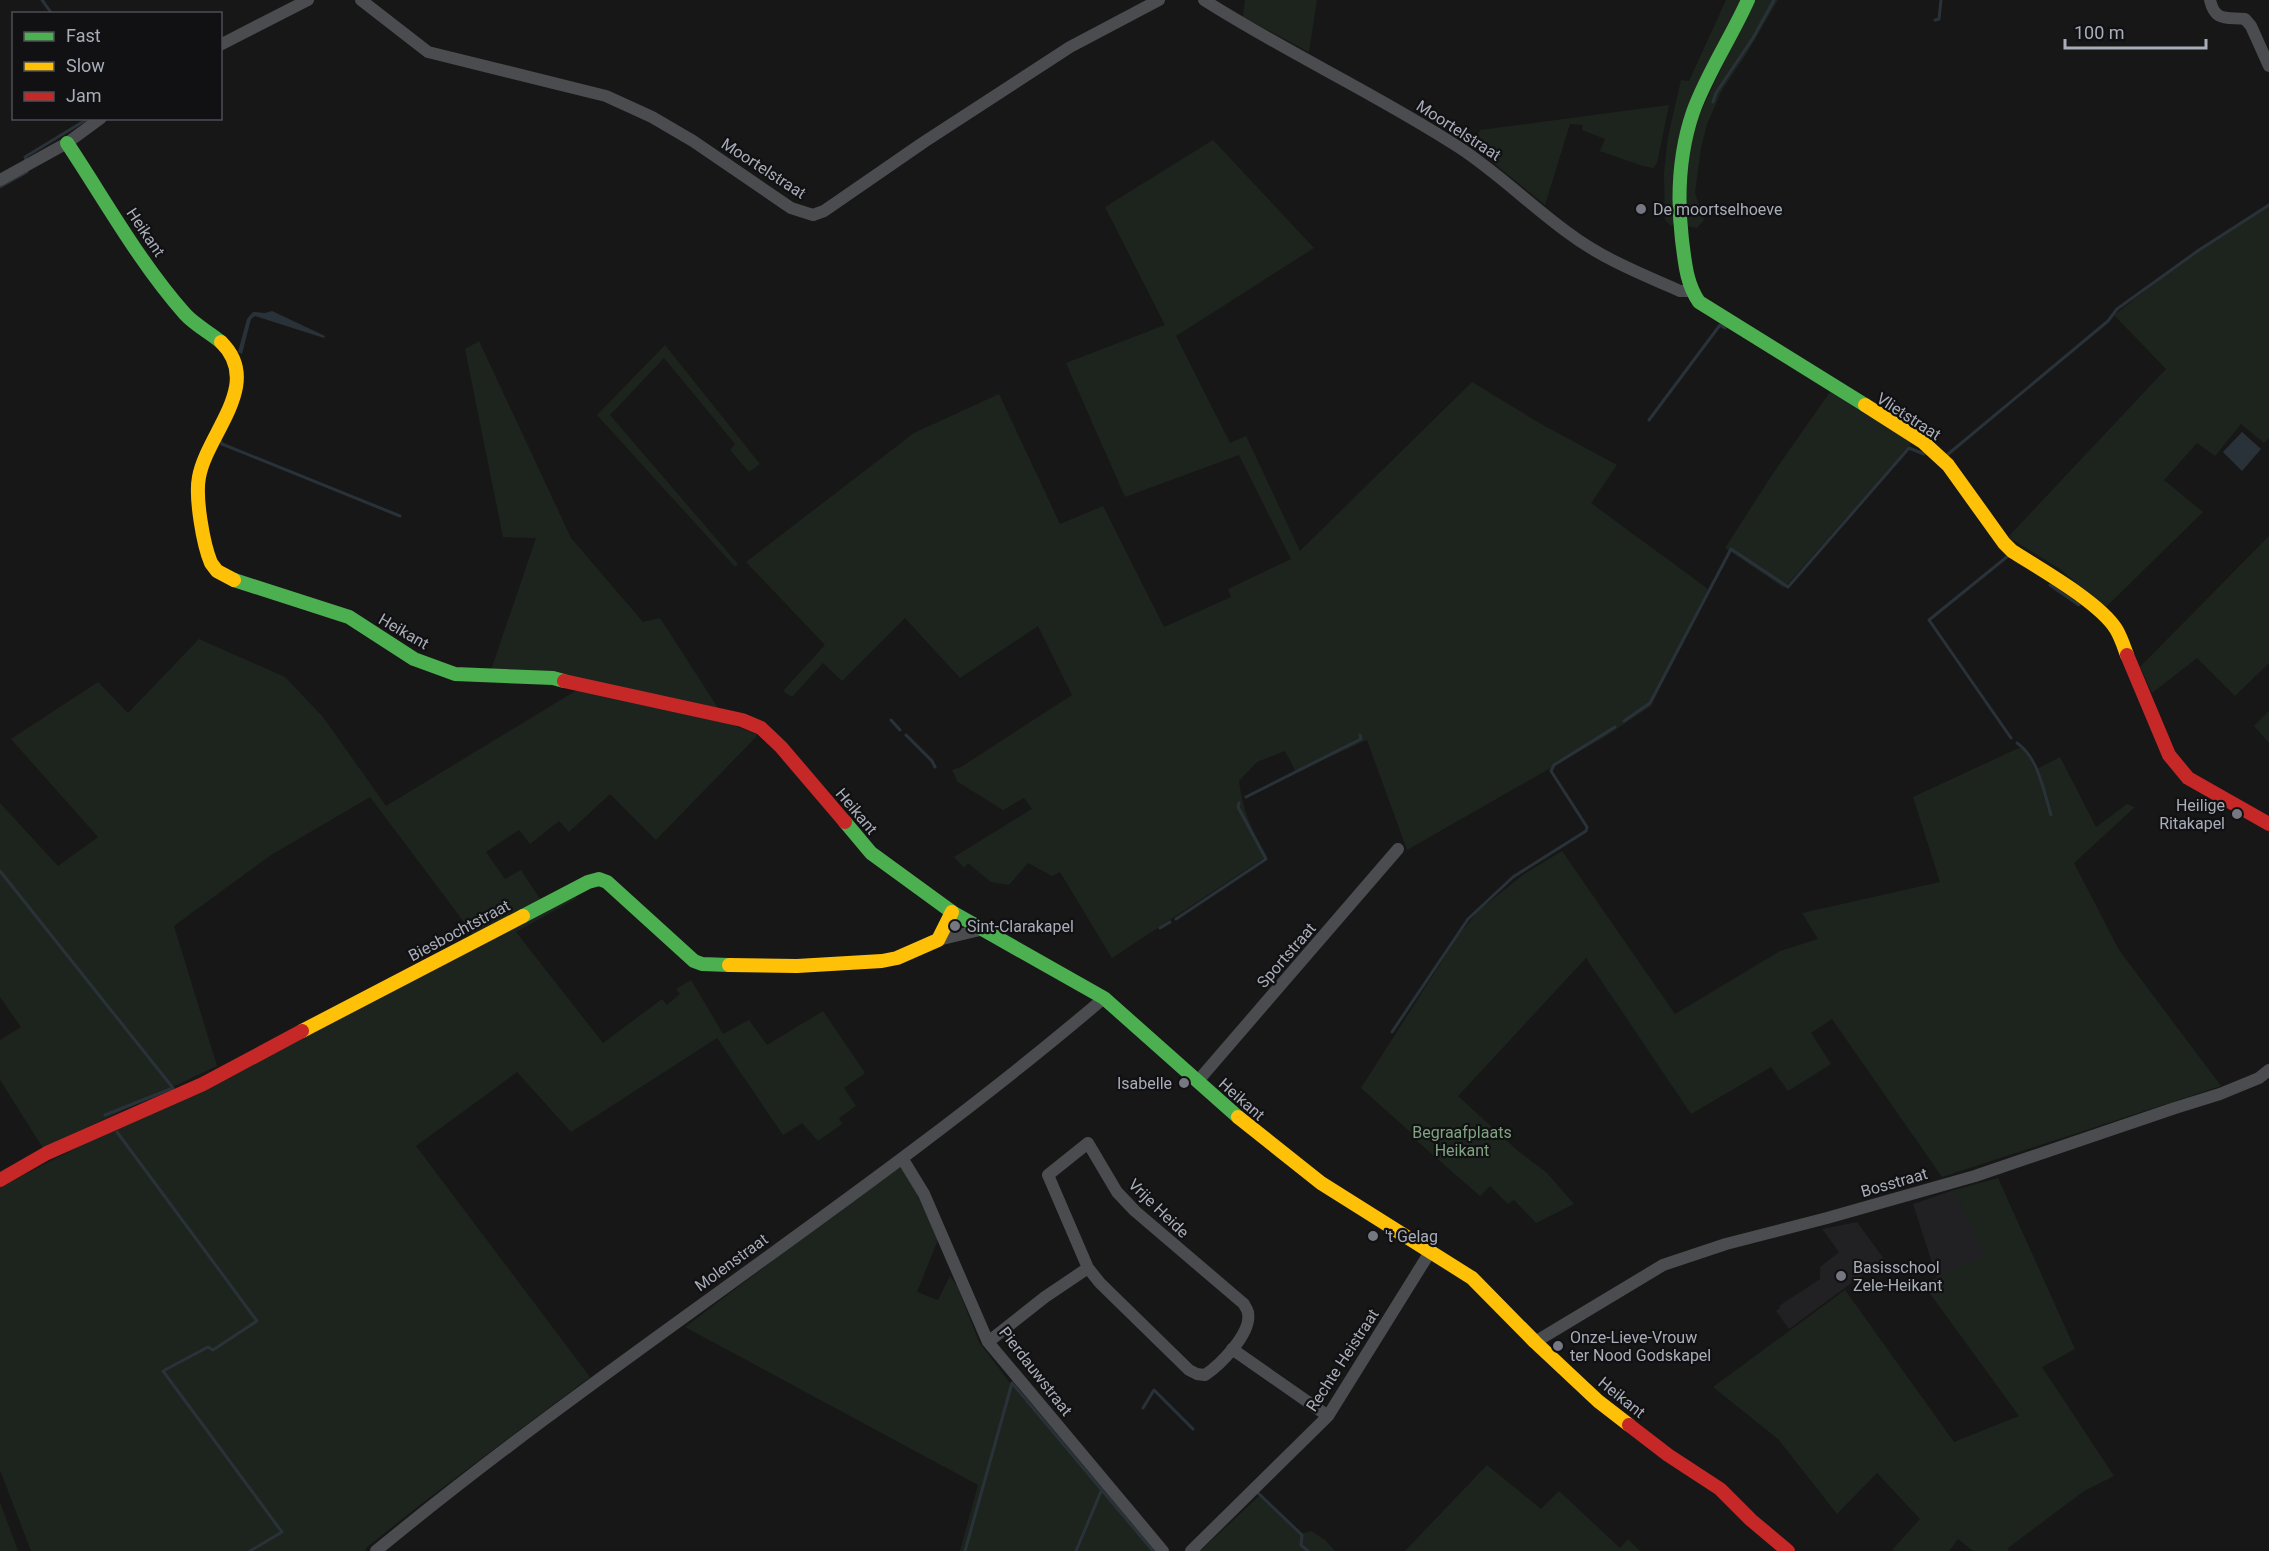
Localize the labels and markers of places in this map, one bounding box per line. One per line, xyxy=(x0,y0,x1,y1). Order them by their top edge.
place label: De moortselhoeve xyxy=(1653,200,1782,219)
marker: De moortselhoeve xyxy=(1634,202,1648,216)
place label: Heilige Ritakapel xyxy=(2159,796,2225,833)
marker: Heilige Ritakapel xyxy=(2230,807,2244,821)
place label: Sint-Clarakapel xyxy=(967,917,1074,936)
marker: Sint-Clarakapel xyxy=(948,919,962,933)
place label: Isabelle xyxy=(1117,1074,1172,1093)
marker: Isabelle xyxy=(1177,1076,1191,1090)
place label: 't Gelag xyxy=(1385,1227,1438,1246)
marker: 't Gelag xyxy=(1366,1229,1380,1243)
place label: Basisschool Zele-Heikant xyxy=(1853,1258,1942,1295)
marker: Basisschool Zele-Heikant xyxy=(1834,1269,1848,1283)
place label: Onze-Lieve-Vrouw ter Nood Godskapel xyxy=(1570,1328,1711,1365)
marker: Onze-Lieve-Vrouw ter Nood Godskapel xyxy=(1551,1339,1565,1353)

